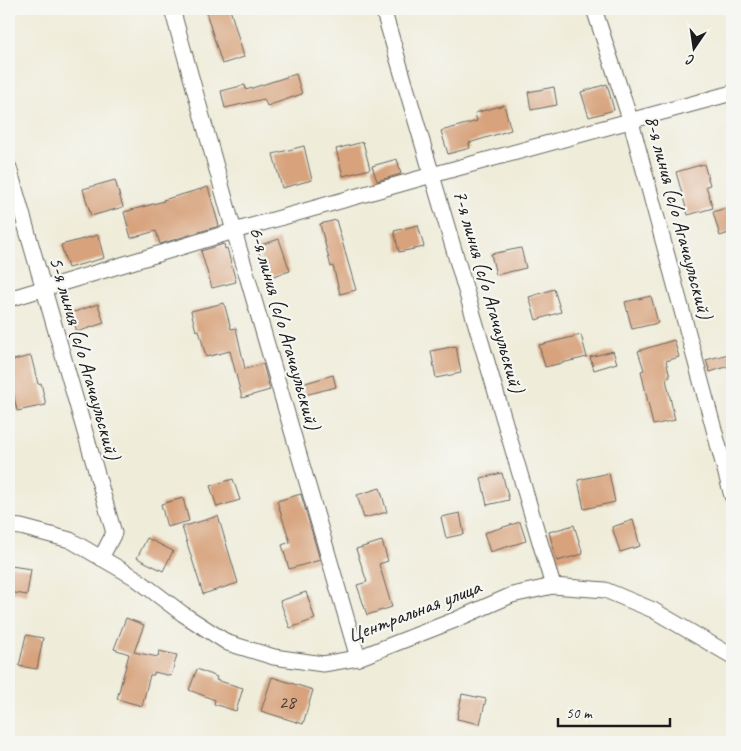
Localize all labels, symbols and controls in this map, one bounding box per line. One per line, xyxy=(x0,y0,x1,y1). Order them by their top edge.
north arrow xyxy=(668,22,718,72)
text: С xyxy=(684,51,696,69)
street label: 8-я линия (с/о Агачаульский) xyxy=(639,112,719,323)
street label: 7-я линия (с/о Агачаульский) xyxy=(448,187,531,396)
street label: 6-я линия (с/о Агачаульский) xyxy=(244,224,327,433)
street label: 5-я линия (с/о Агачаульский) xyxy=(44,254,127,463)
street label: Центральная улица xyxy=(344,573,486,648)
house number: 28 xyxy=(278,690,298,714)
scale bar xyxy=(558,696,671,728)
text: 50 m xyxy=(566,704,593,723)

